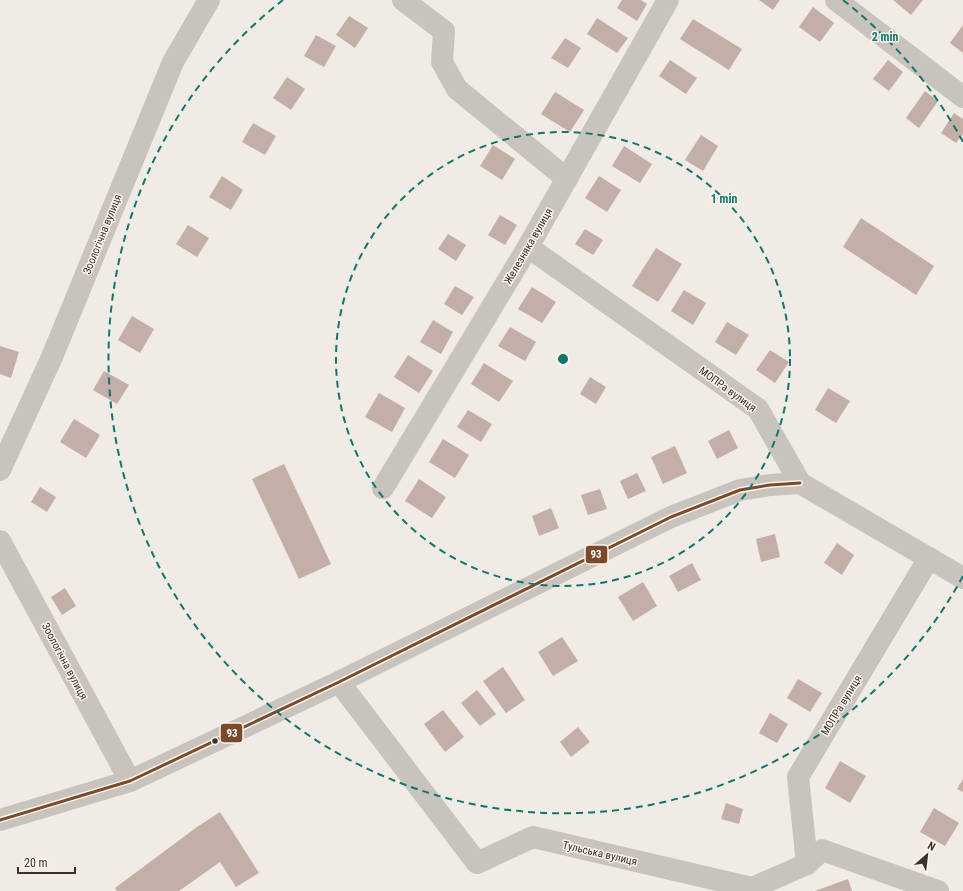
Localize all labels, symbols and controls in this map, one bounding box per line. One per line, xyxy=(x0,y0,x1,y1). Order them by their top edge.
text: 2 min xyxy=(872,30,898,44)
street label: Зоологічна вулиця xyxy=(80,192,124,276)
text: 1 min xyxy=(711,192,737,206)
street label: Железняка вулиця xyxy=(501,206,555,287)
centre of rings xyxy=(556,352,570,366)
street label: МОПРа вулиця xyxy=(696,364,759,415)
line badge: 93 xyxy=(585,545,608,564)
text: 93 xyxy=(590,548,602,561)
street label: Зоологічна вулиця xyxy=(39,621,90,702)
street label: МОПРа вулиця xyxy=(818,673,864,738)
line badge: 93 xyxy=(220,723,243,743)
text: 93 xyxy=(226,727,238,740)
unlabelled marker xyxy=(210,736,220,746)
north arrow xyxy=(907,835,947,875)
street label: Тульська вулиця xyxy=(561,839,638,868)
text: N xyxy=(925,839,938,854)
scale bar xyxy=(18,849,75,875)
text: 20 m xyxy=(24,856,48,870)

